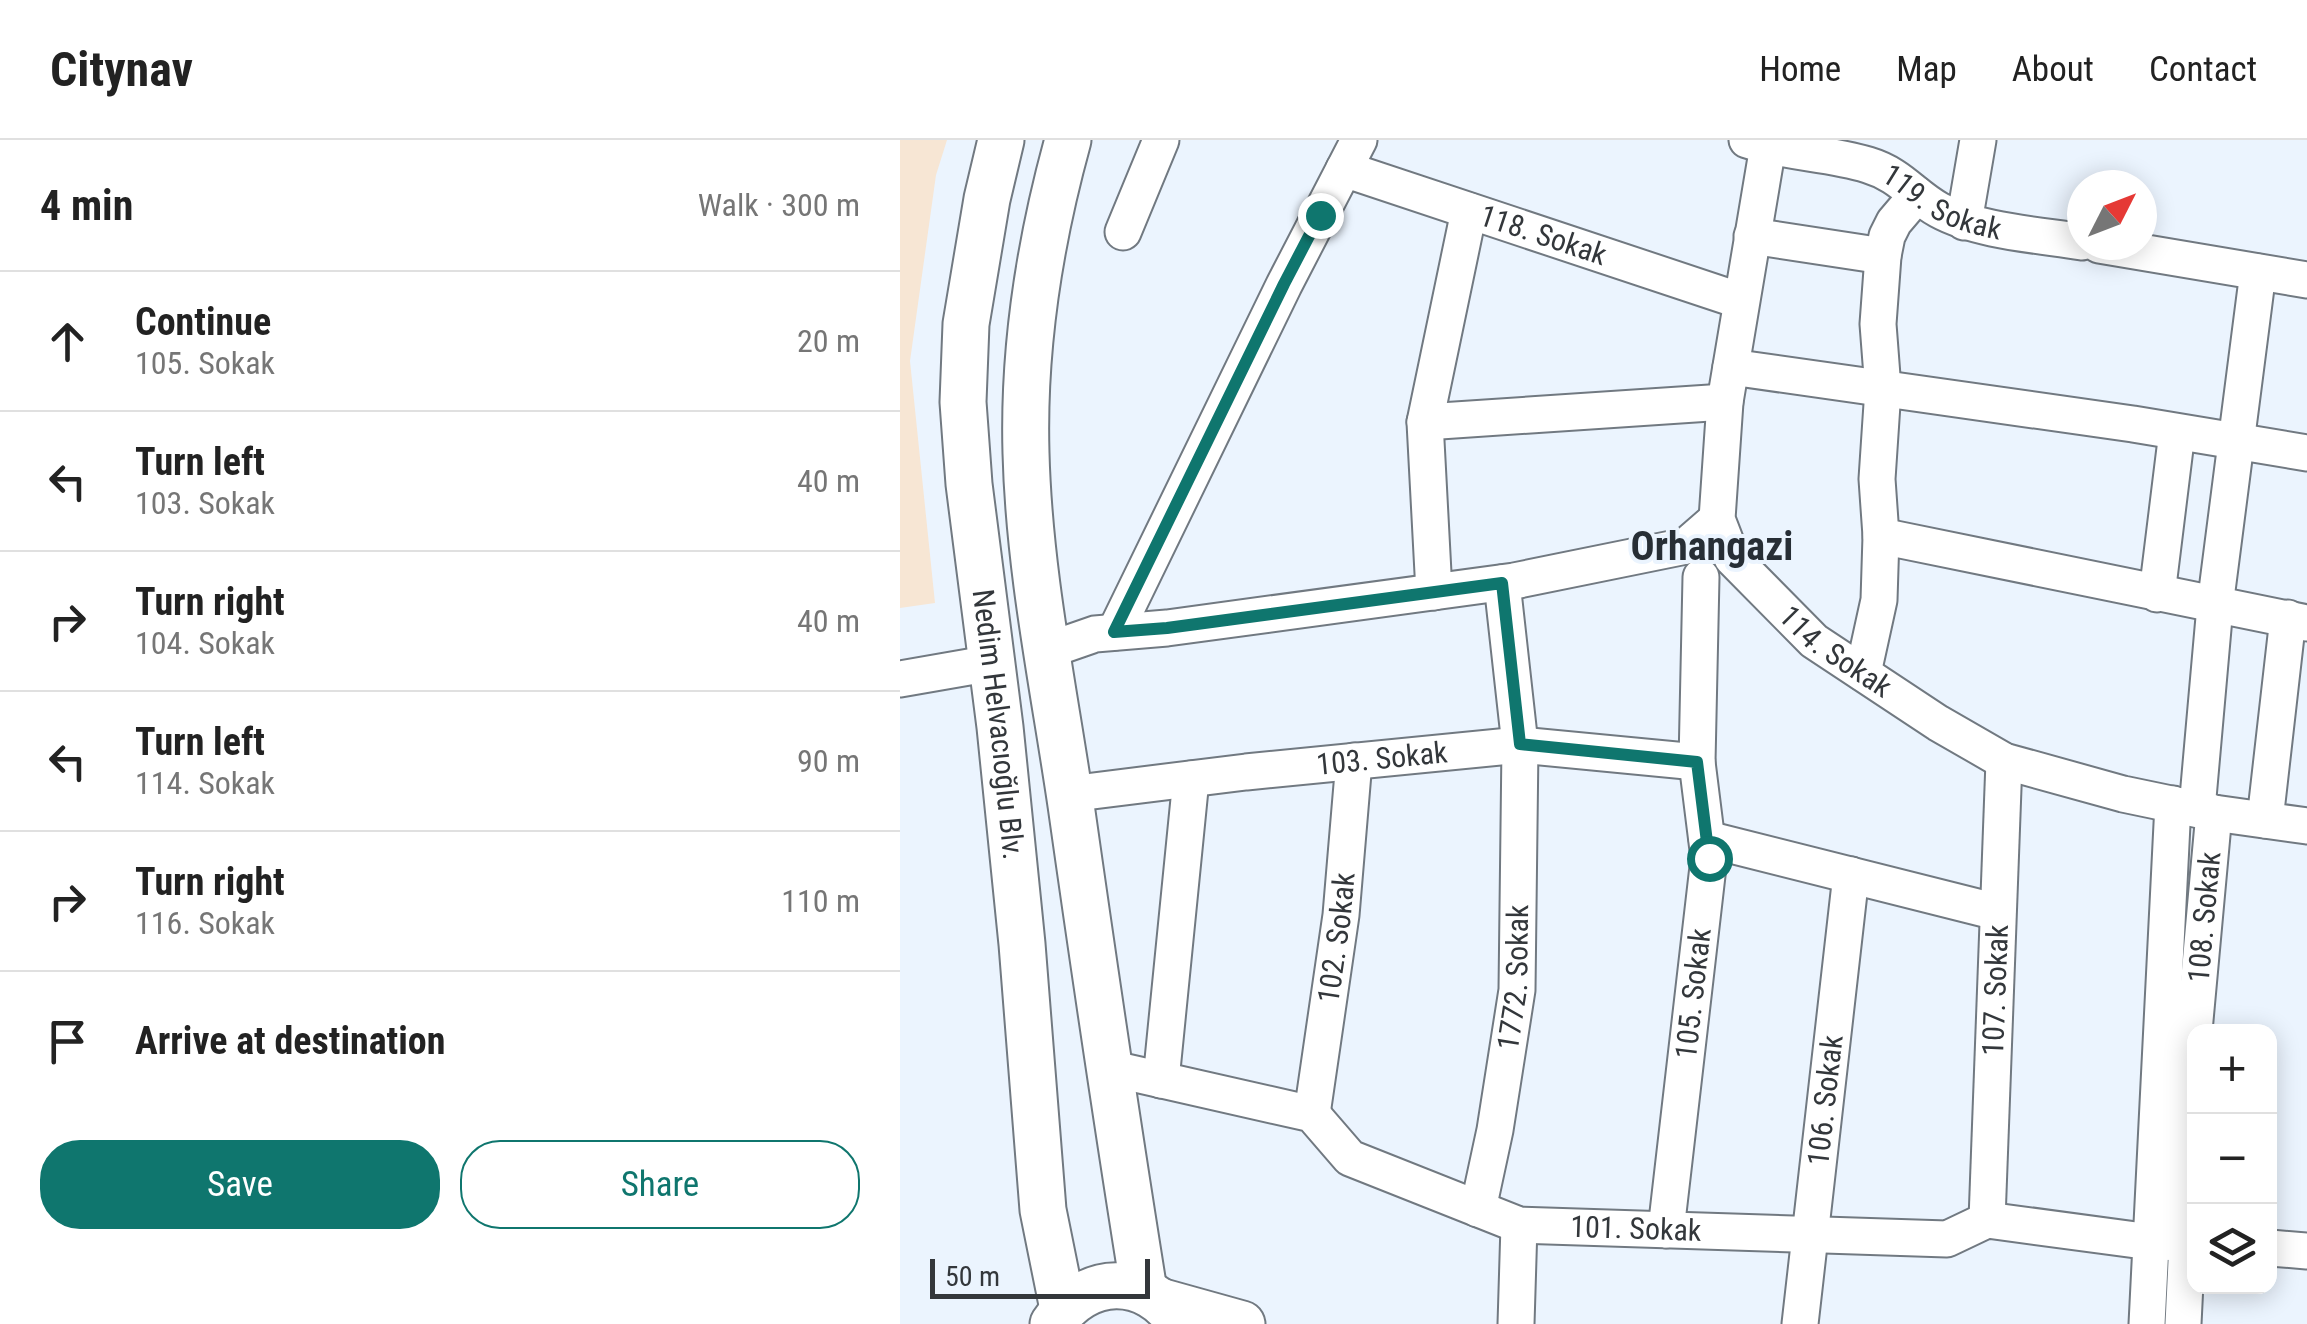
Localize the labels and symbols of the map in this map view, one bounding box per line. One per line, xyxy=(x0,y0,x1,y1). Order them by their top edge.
street label: 119. Sokak xyxy=(1877,156,2005,247)
north arrow xyxy=(2067,170,2157,260)
route end xyxy=(1298,193,1344,239)
street label: 118. Sokak xyxy=(1476,197,1612,272)
district label: Orhangazi xyxy=(1631,523,1793,570)
street label: Nedim Helvacıoğlu Blv. xyxy=(966,587,1031,861)
street label: 114. Sokak xyxy=(1772,598,1899,705)
street label: 103. Sokak xyxy=(1315,734,1449,782)
route start xyxy=(1687,836,1733,882)
street label: 108. Sokak xyxy=(2181,850,2227,984)
street label: 102. Sokak xyxy=(1310,871,1362,1005)
street label: 1772. Sokak xyxy=(1490,904,1535,1052)
street label: 107. Sokak xyxy=(1975,923,2015,1056)
street label: 105. Sokak xyxy=(1668,926,1718,1061)
street label: 106. Sokak xyxy=(1800,1033,1850,1168)
street label: 101. Sokak xyxy=(1570,1209,1703,1248)
scale bar xyxy=(930,1254,1150,1298)

